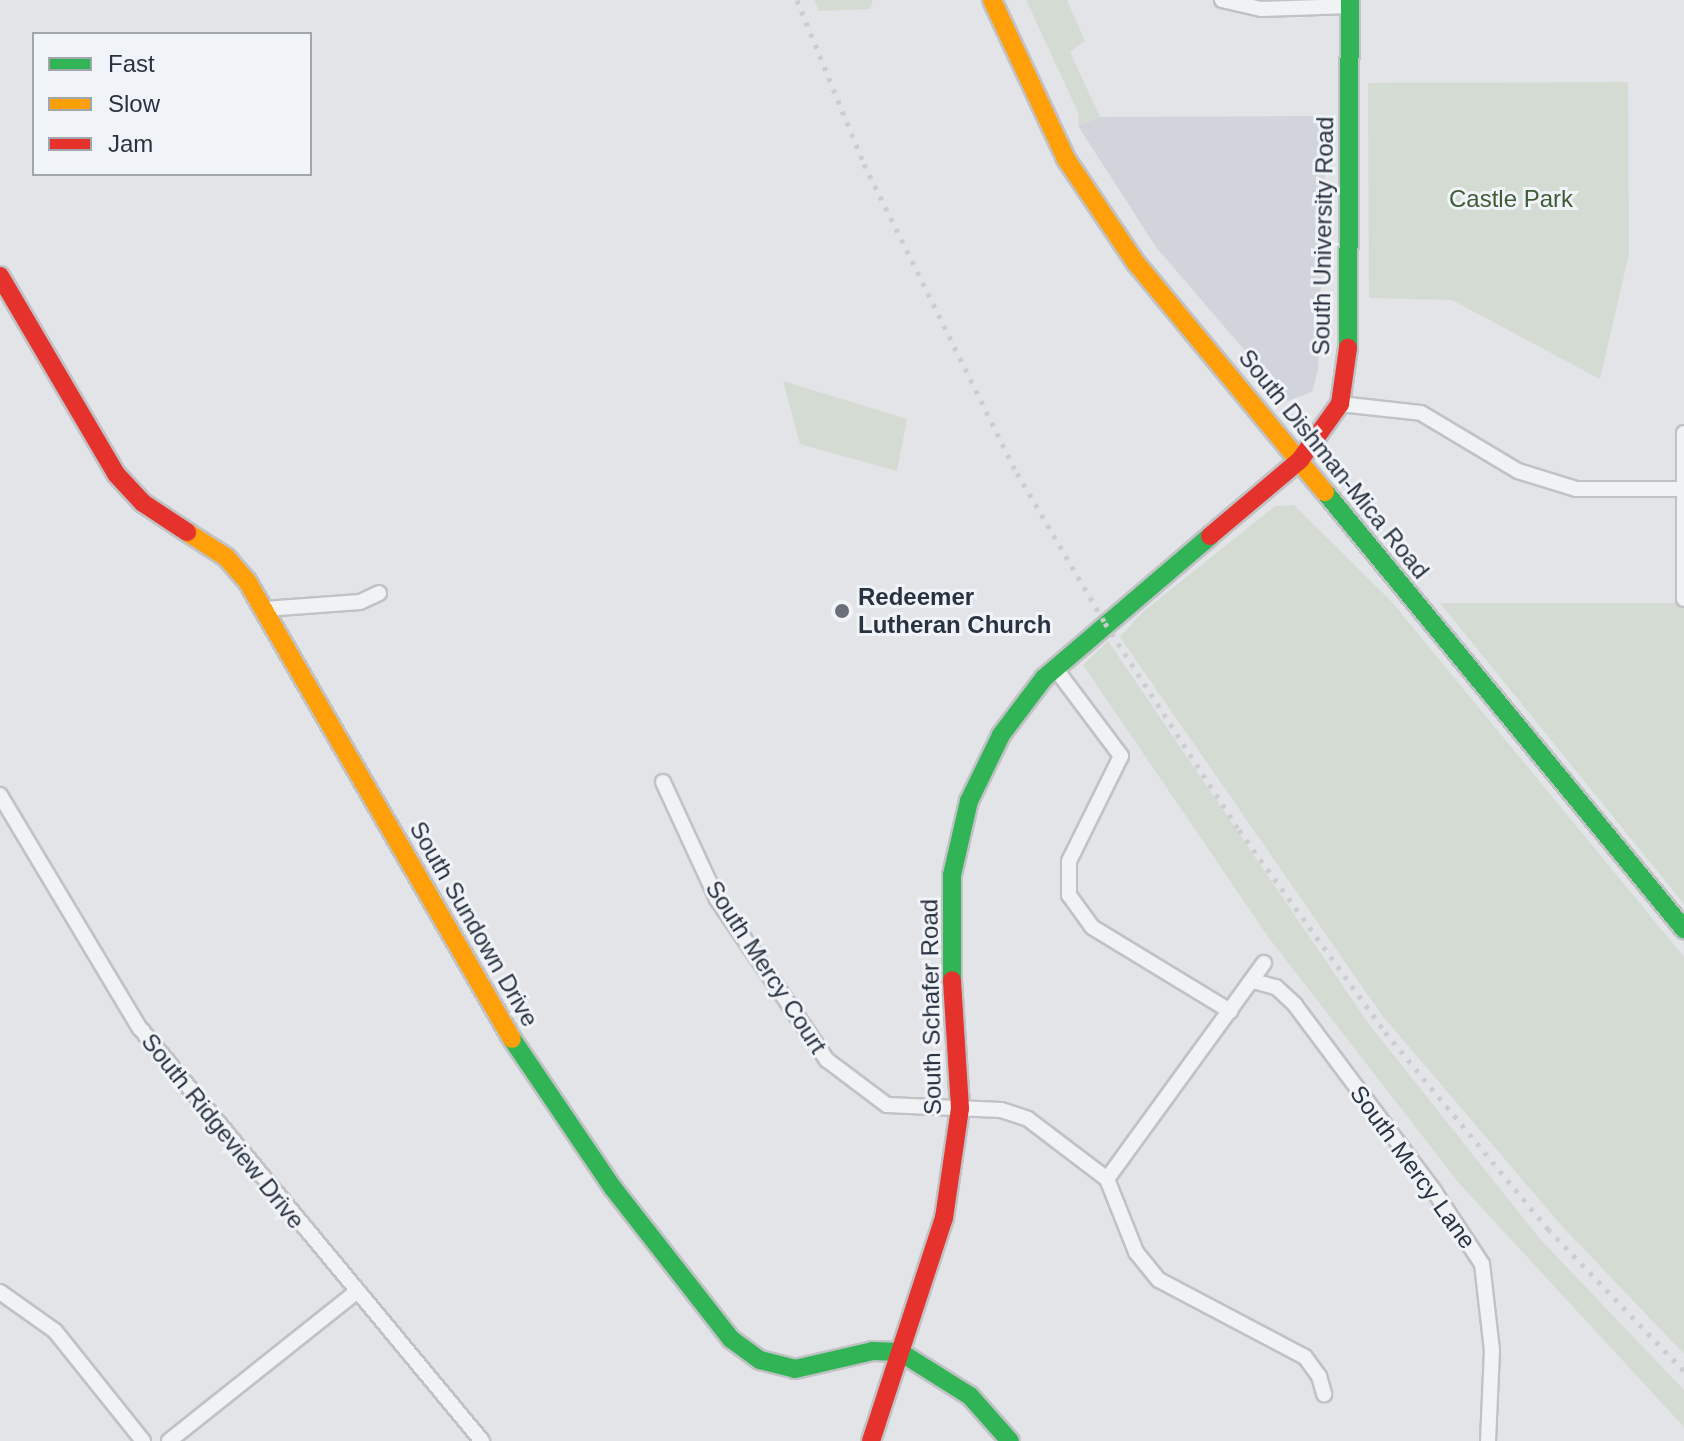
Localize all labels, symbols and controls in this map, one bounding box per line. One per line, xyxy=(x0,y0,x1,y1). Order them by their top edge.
legend xyxy=(32,32,312,176)
text: Fast xyxy=(108,50,155,77)
text: Slow xyxy=(108,90,160,117)
street label: South University Road xyxy=(1307,116,1339,356)
text: Jam xyxy=(108,130,153,157)
park label: Castle Park xyxy=(1449,185,1573,213)
street label: South Dishman-Mica Road xyxy=(1233,343,1435,585)
place label: Redeemer Lutheran Church xyxy=(858,583,1051,639)
marker: Redeemer Lutheran Church xyxy=(833,602,851,620)
street label: South Sundown Drive xyxy=(403,816,545,1032)
street label: South Mercy Court xyxy=(699,875,833,1059)
street label: South Schafer Road xyxy=(915,899,947,1115)
street label: South Ridgeview Drive xyxy=(135,1028,311,1234)
street label: South Mercy Lane xyxy=(1344,1080,1482,1254)

